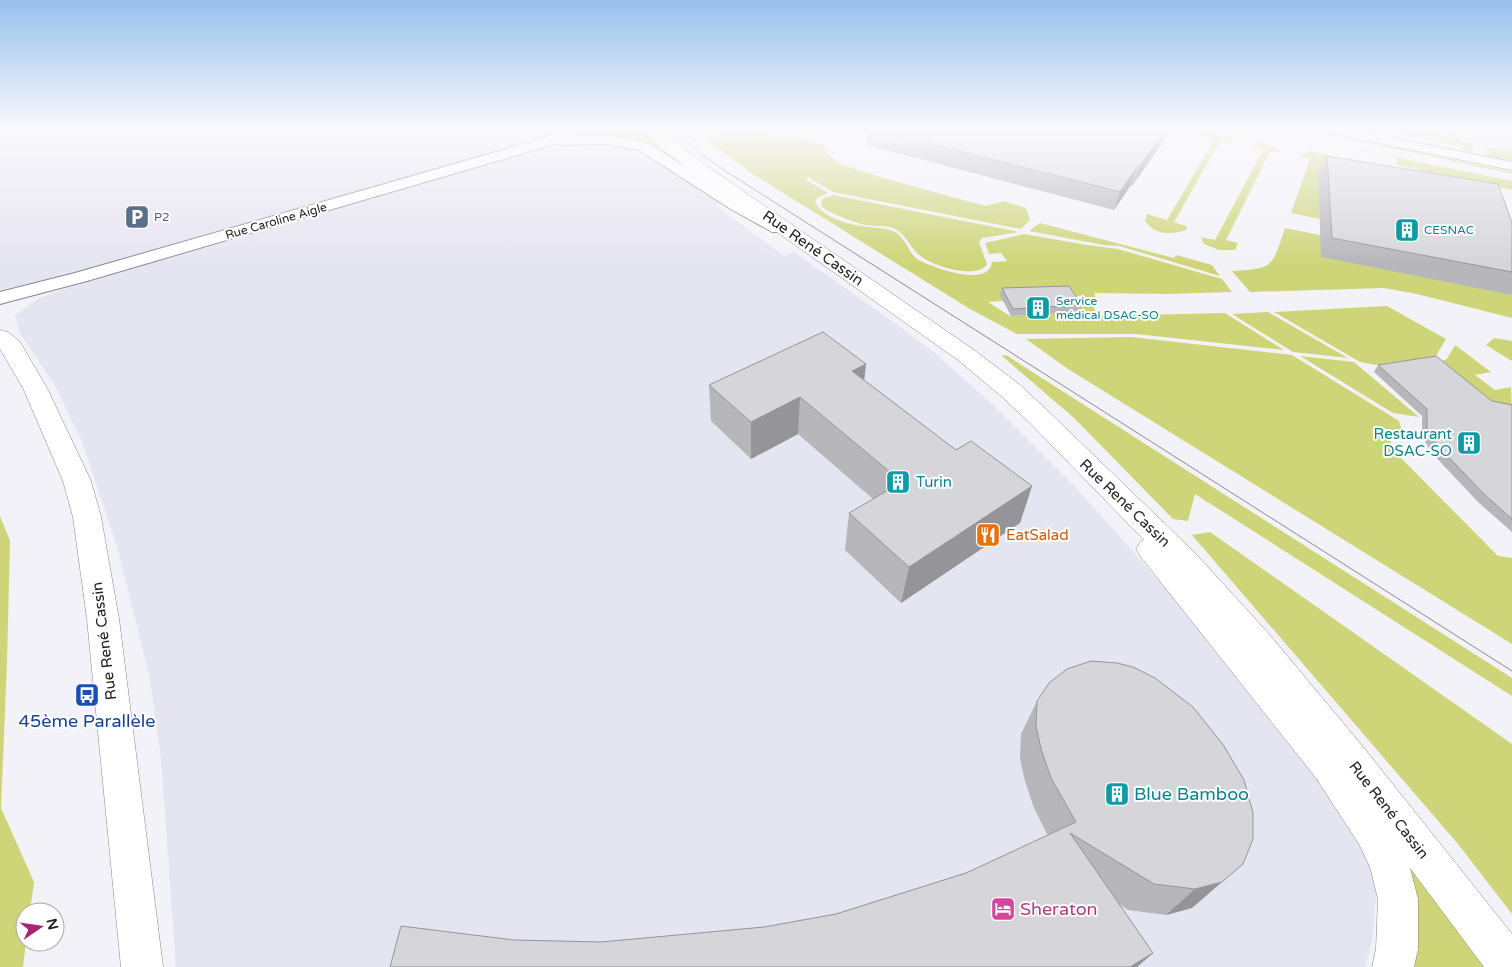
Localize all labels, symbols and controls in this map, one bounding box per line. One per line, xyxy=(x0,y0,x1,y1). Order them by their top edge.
street label: Rue Caroline Aigle xyxy=(224,200,329,242)
parking icon: P2 xyxy=(124,204,150,230)
street label: Rue René Cassin xyxy=(759,206,867,290)
place label: P2 xyxy=(154,210,170,224)
building icon: CESNAC xyxy=(1394,217,1420,243)
place label: CESNAC xyxy=(1424,223,1474,237)
place label: Service médical DSAC-SO xyxy=(1056,294,1159,322)
building icon: Service médical DSAC-SO xyxy=(1025,295,1051,321)
place label: Restaurant DSAC-SO xyxy=(1374,425,1452,460)
building icon: Restaurant DSAC-SO xyxy=(1456,430,1482,456)
street label: Rue René Cassin xyxy=(1076,455,1174,551)
building icon: Turin xyxy=(885,469,911,495)
place label: Turin xyxy=(916,473,952,491)
restaurant icon: EatSalad xyxy=(975,522,1001,548)
place label: EatSalad xyxy=(1006,526,1069,544)
street label: Rue René Cassin xyxy=(88,581,120,701)
bus stop icon: 45ème Parallèle xyxy=(74,682,100,708)
place label: 45ème Parallèle xyxy=(19,710,155,732)
street label: Rue René Cassin xyxy=(1345,758,1433,862)
building icon: Blue Bamboo xyxy=(1104,781,1130,807)
place label: Blue Bamboo xyxy=(1134,783,1249,805)
hotel icon: Sheraton xyxy=(990,896,1016,922)
place label: Sheraton xyxy=(1020,898,1098,920)
north arrow xyxy=(15,902,65,952)
text: N xyxy=(43,917,62,932)

